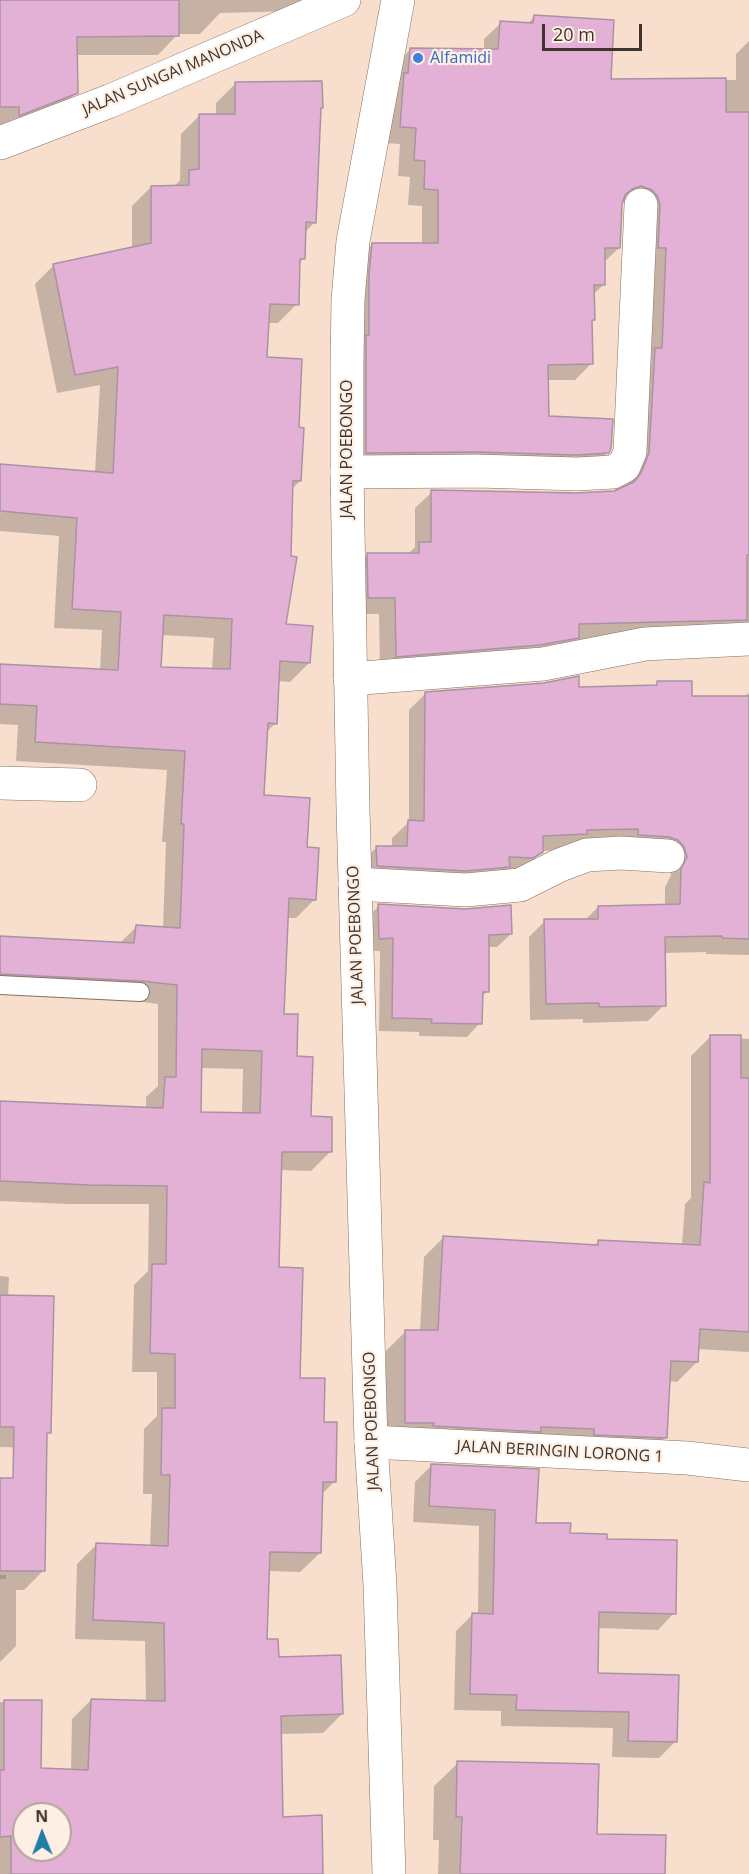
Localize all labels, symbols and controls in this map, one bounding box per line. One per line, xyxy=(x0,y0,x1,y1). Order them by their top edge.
scale bar xyxy=(545,12,646,50)
text: 20 m xyxy=(553,22,595,46)
street label: JALAN SUNGAI MANONDA xyxy=(80,26,266,120)
place label: Alfamidi xyxy=(430,48,491,68)
marker: Alfamidi xyxy=(411,51,425,65)
street label: JALAN POEBONGO xyxy=(337,380,357,518)
street label: JALAN POEBONGO xyxy=(344,865,368,1005)
street label: JALAN POEBONGO xyxy=(360,1351,384,1491)
street label: JALAN BERINGIN LORONG 1 xyxy=(456,1437,664,1467)
north arrow xyxy=(12,1802,72,1862)
text: N xyxy=(35,1805,48,1827)

